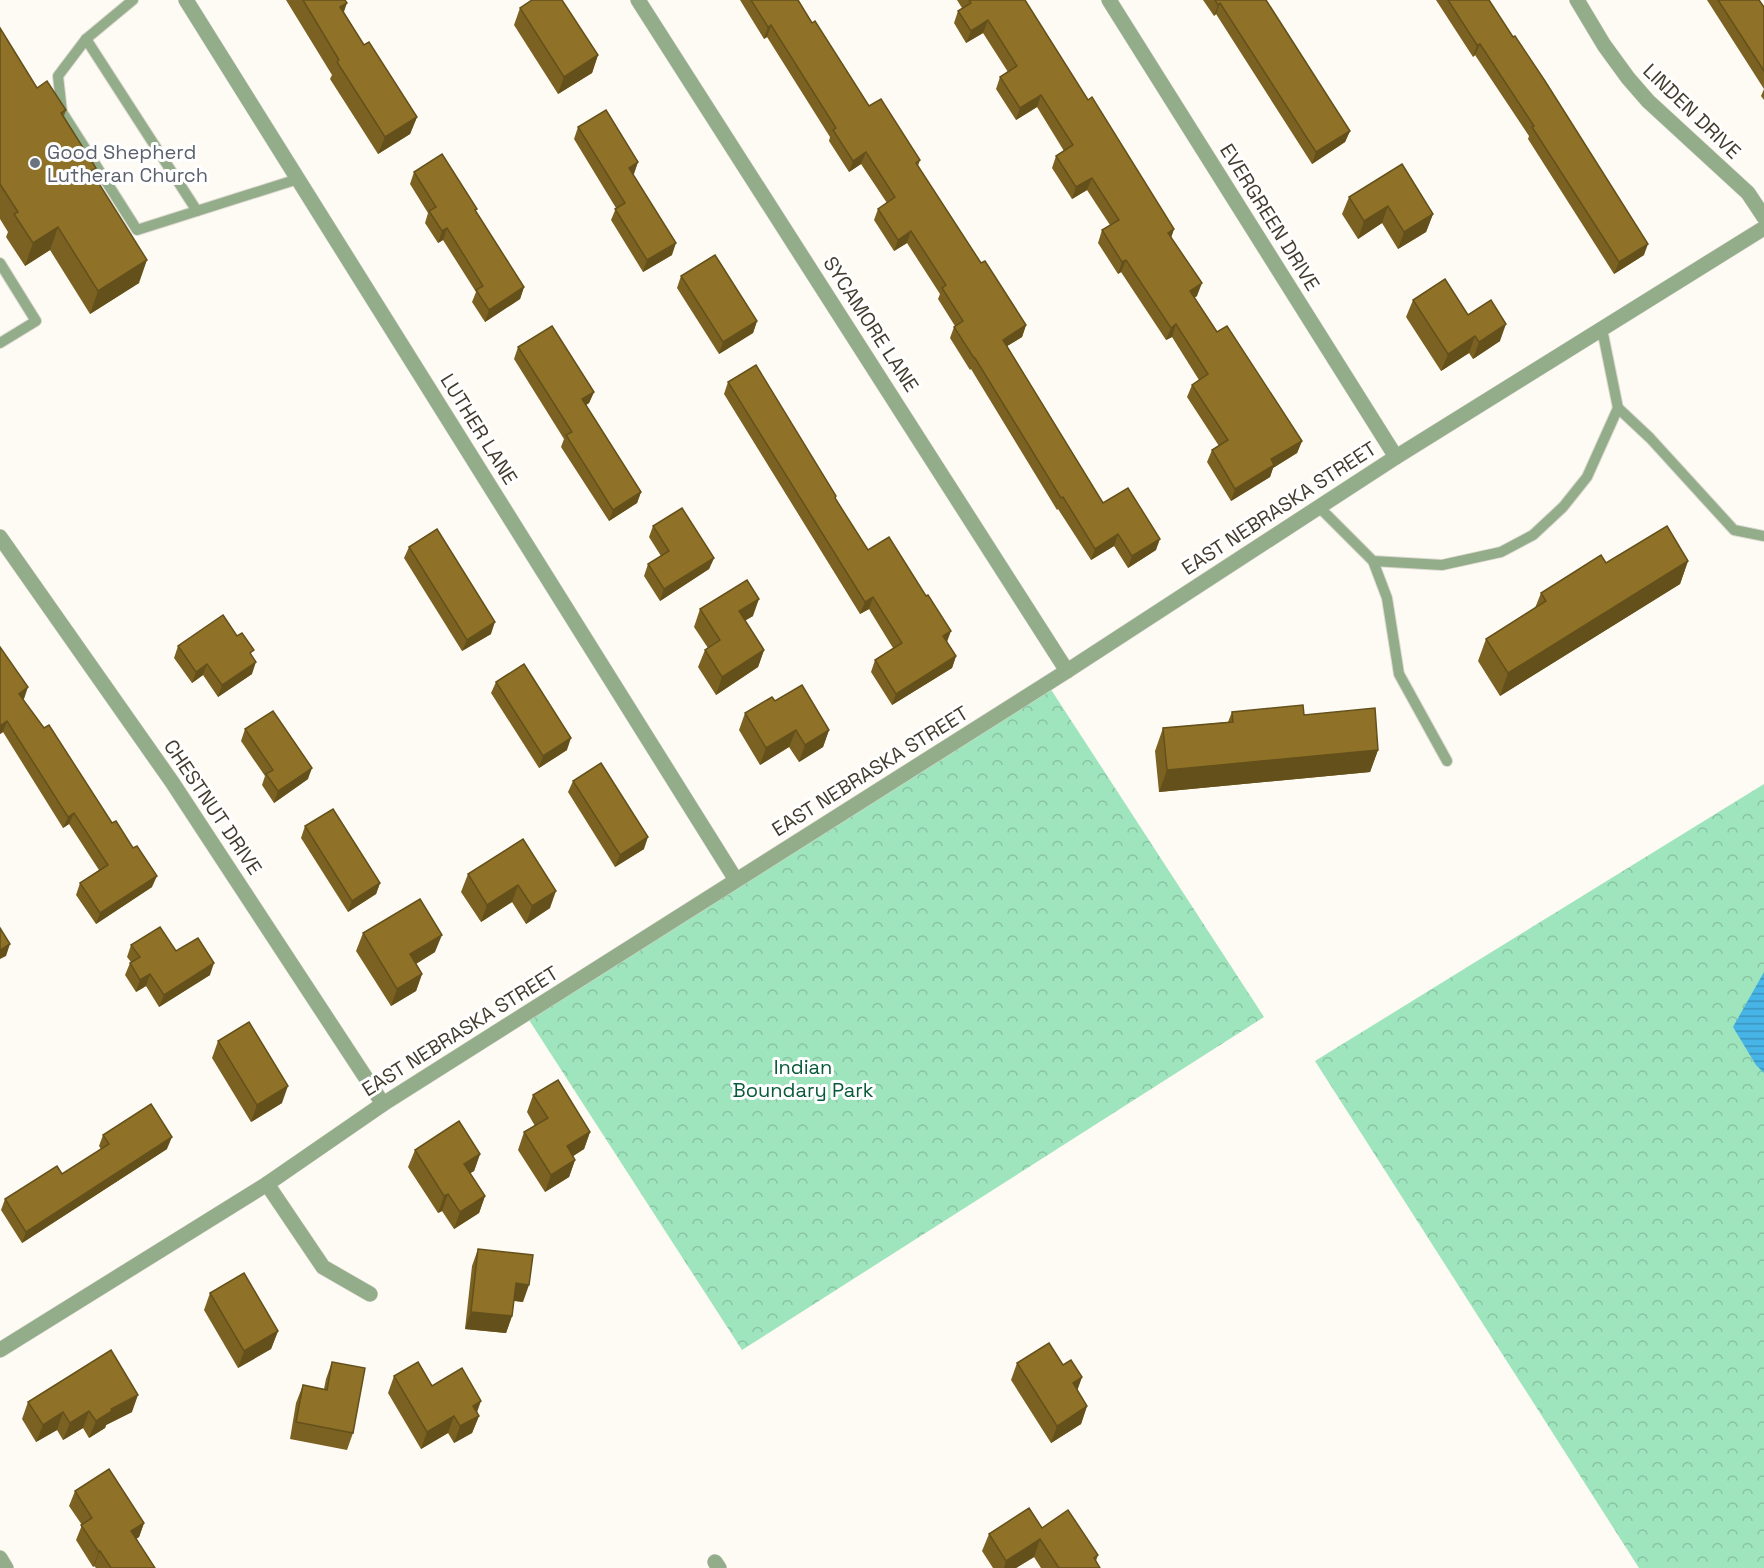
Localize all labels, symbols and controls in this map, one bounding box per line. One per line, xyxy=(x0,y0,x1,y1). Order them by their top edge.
street label: LINDEN DRIVE xyxy=(1637,58,1747,164)
place label: Good Shepherd Lutheran Church xyxy=(47,139,208,188)
street label: EVERGREEN DRIVE xyxy=(1214,139,1326,295)
marker: Good Shepherd Lutheran Church xyxy=(28,156,42,170)
street label: SYCAMORE LANE xyxy=(817,251,925,397)
street label: LUTHER LANE xyxy=(435,369,523,489)
street label: EAST NEBRASKA STREET xyxy=(1177,435,1381,581)
street label: EAST NEBRASKA STREET xyxy=(767,700,973,842)
street label: CHESTNUT DRIVE xyxy=(158,734,268,880)
street label: EAST NEBRASKA STREET xyxy=(357,960,563,1102)
park label: Indian Boundary Park xyxy=(733,1054,874,1103)

